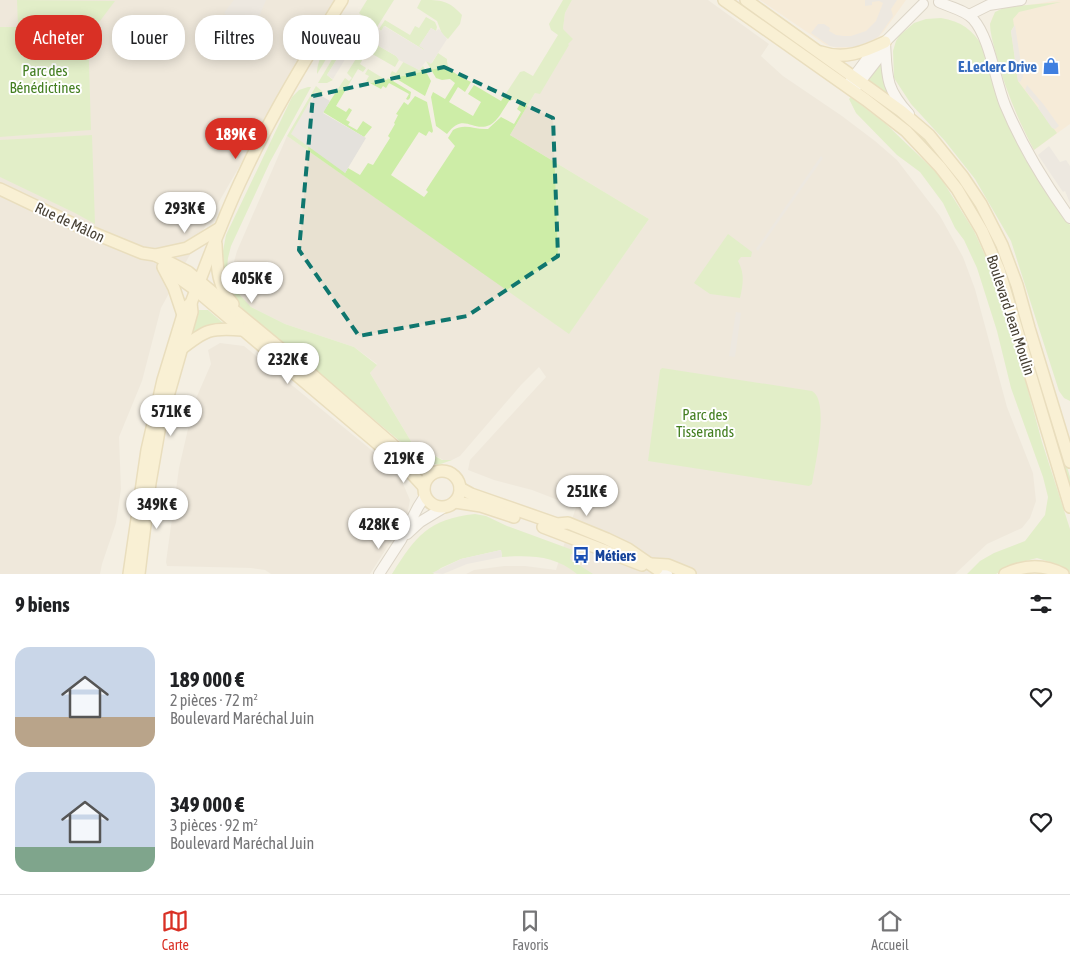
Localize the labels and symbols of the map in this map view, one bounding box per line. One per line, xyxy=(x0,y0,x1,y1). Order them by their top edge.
shop icon: E.Leclerc Drive xyxy=(1041,56,1061,76)
place label: E.Leclerc Drive xyxy=(958,58,1037,75)
park label: Parc des Bénédictines xyxy=(9,62,81,96)
pin: 189K € xyxy=(195,118,277,160)
pin: 293K € xyxy=(144,192,226,234)
street label: Rue de Mâlon xyxy=(33,198,107,246)
street label: Boulevard Jean Moulin xyxy=(984,253,1038,377)
pin: 405K € xyxy=(211,262,293,304)
pin: 232K € xyxy=(247,342,329,385)
pin: 571K € xyxy=(130,394,212,437)
park label: Parc des Tisserands xyxy=(676,406,734,440)
pin: 219K € xyxy=(363,442,445,484)
pin: 251K € xyxy=(546,474,628,517)
pin: 349K € xyxy=(116,488,198,530)
pin: 428K € xyxy=(338,508,420,550)
bus stop icon: Métiers xyxy=(571,545,591,565)
place label: Métiers xyxy=(595,547,637,564)

